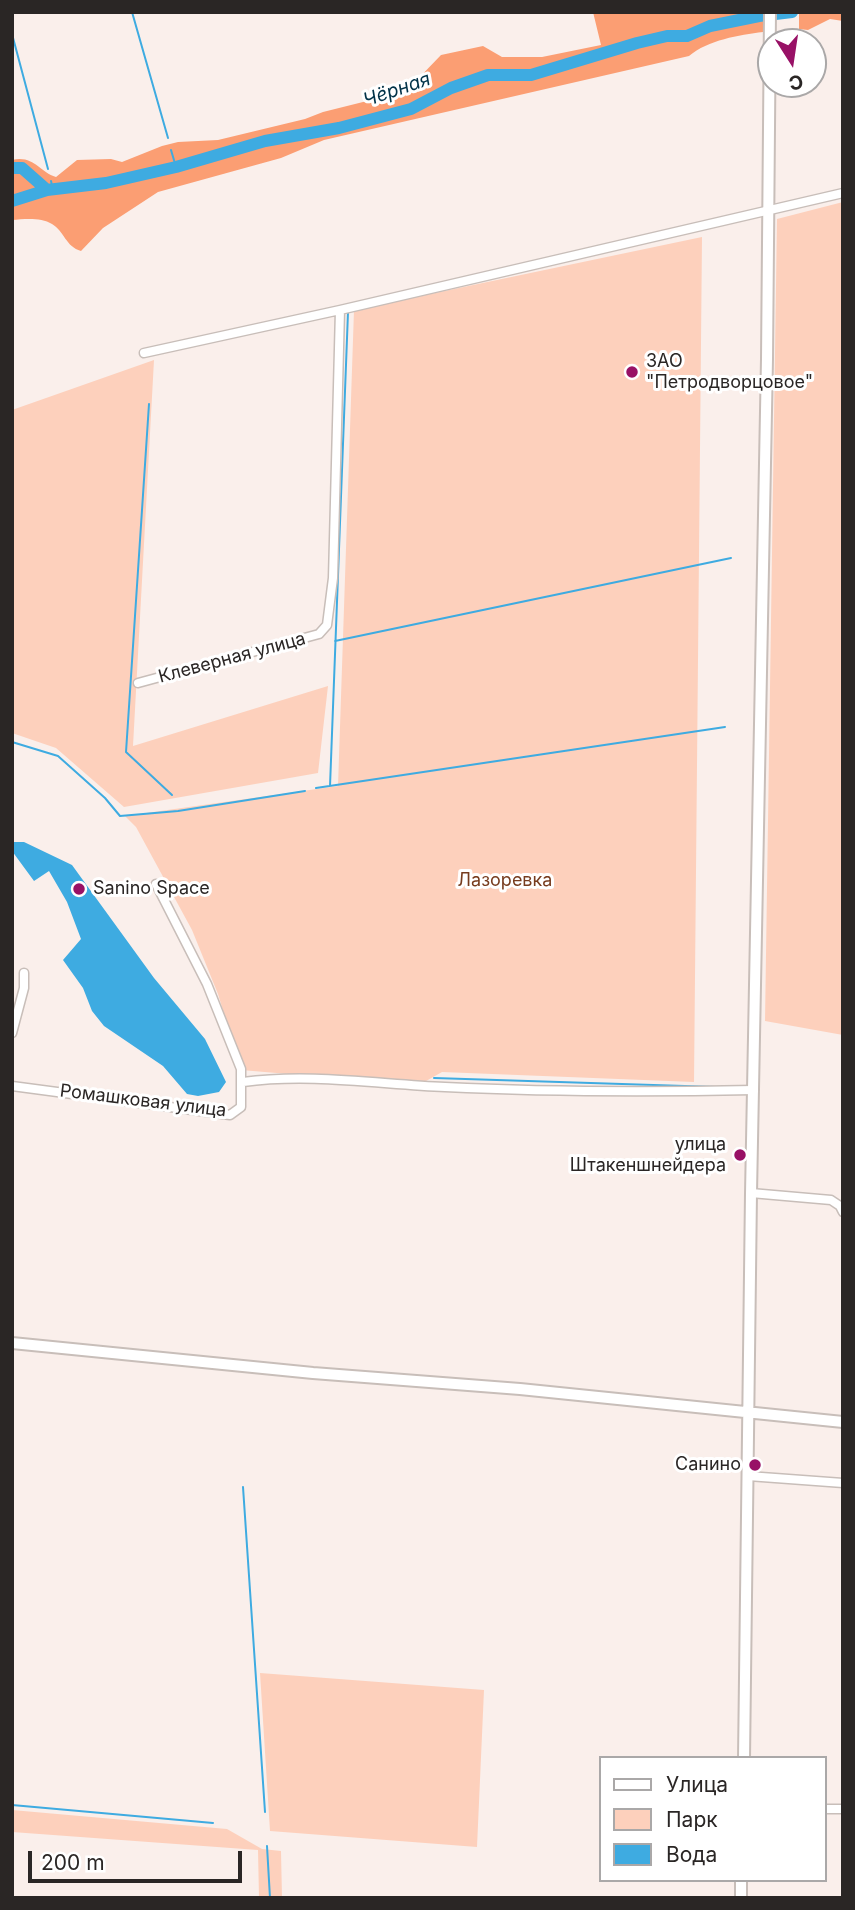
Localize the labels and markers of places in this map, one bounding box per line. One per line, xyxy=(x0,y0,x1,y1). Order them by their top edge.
place label: ЗАО "Петродворцовое" xyxy=(646,351,813,394)
marker: ЗАО "Петродворцовое" xyxy=(624,364,640,380)
place label: Sanino Space xyxy=(93,878,210,900)
marker: Sanino Space xyxy=(71,881,87,897)
place label: улица Штакеншнейдера xyxy=(570,1134,726,1176)
marker: улица Штакеншнейдера xyxy=(732,1147,748,1163)
place label: Санино xyxy=(675,1454,741,1476)
marker: Санино xyxy=(747,1457,763,1473)

